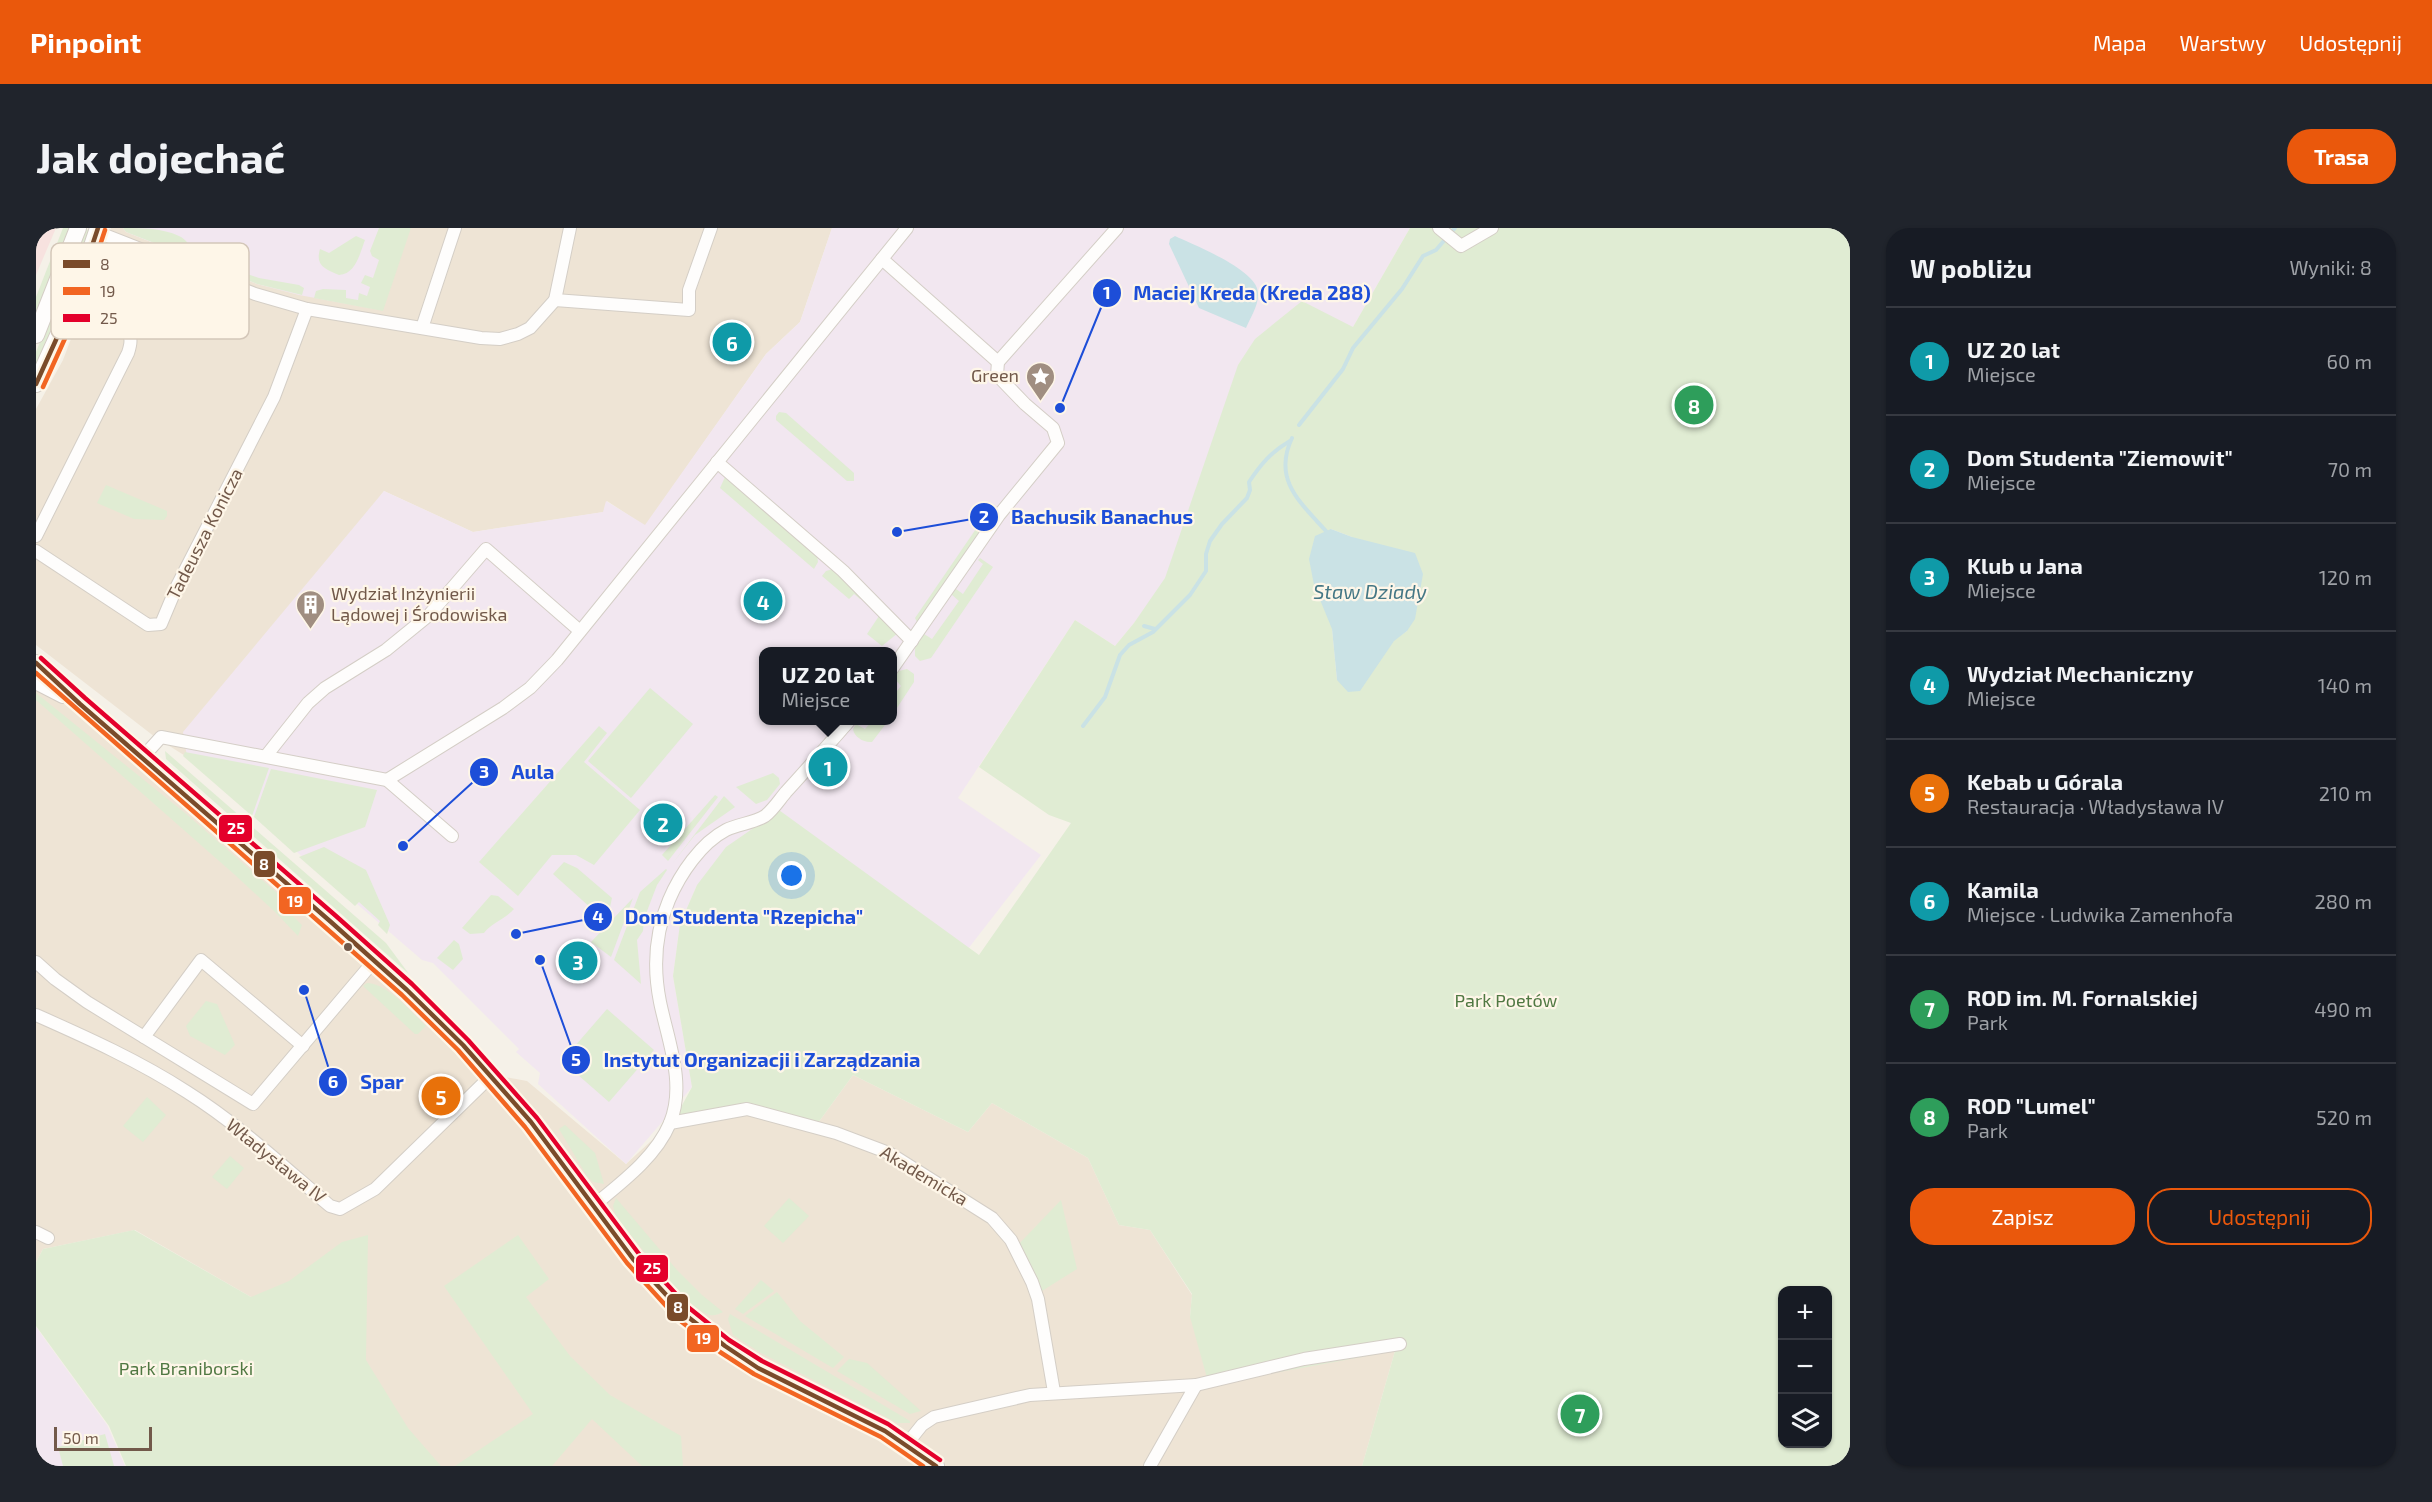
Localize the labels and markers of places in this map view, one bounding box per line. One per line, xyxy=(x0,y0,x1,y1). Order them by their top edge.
callout: Maciej Kreda (Kreda 288) xyxy=(1092,274,1383,312)
pin: 6 xyxy=(712,320,752,364)
place icon: Green xyxy=(1024,360,1056,402)
place label: Green xyxy=(971,364,1019,386)
pin: 8 xyxy=(1674,382,1714,428)
callout: Bachusik Banachus xyxy=(969,498,1206,536)
pin: 4 xyxy=(744,578,782,623)
place label: Wydział Inżynierii Lądowej i Środowiska xyxy=(331,582,507,625)
building icon: Wydział Inżynierii Lądowej i Środowiska xyxy=(294,588,326,630)
pin: 1 xyxy=(808,744,848,790)
callout: Aula xyxy=(469,753,566,791)
pin: 2 xyxy=(644,800,682,846)
callout: Dom Studenta "Rzepicha" xyxy=(583,898,876,936)
pin: 3 xyxy=(558,938,598,984)
unlabelled marker xyxy=(342,941,354,953)
callout: Instytut Organizacji i Zarządzania xyxy=(561,1041,932,1079)
callout: Spar xyxy=(318,1063,416,1101)
pin: 5 xyxy=(422,1074,460,1118)
pin: 7 xyxy=(1560,1392,1600,1436)

